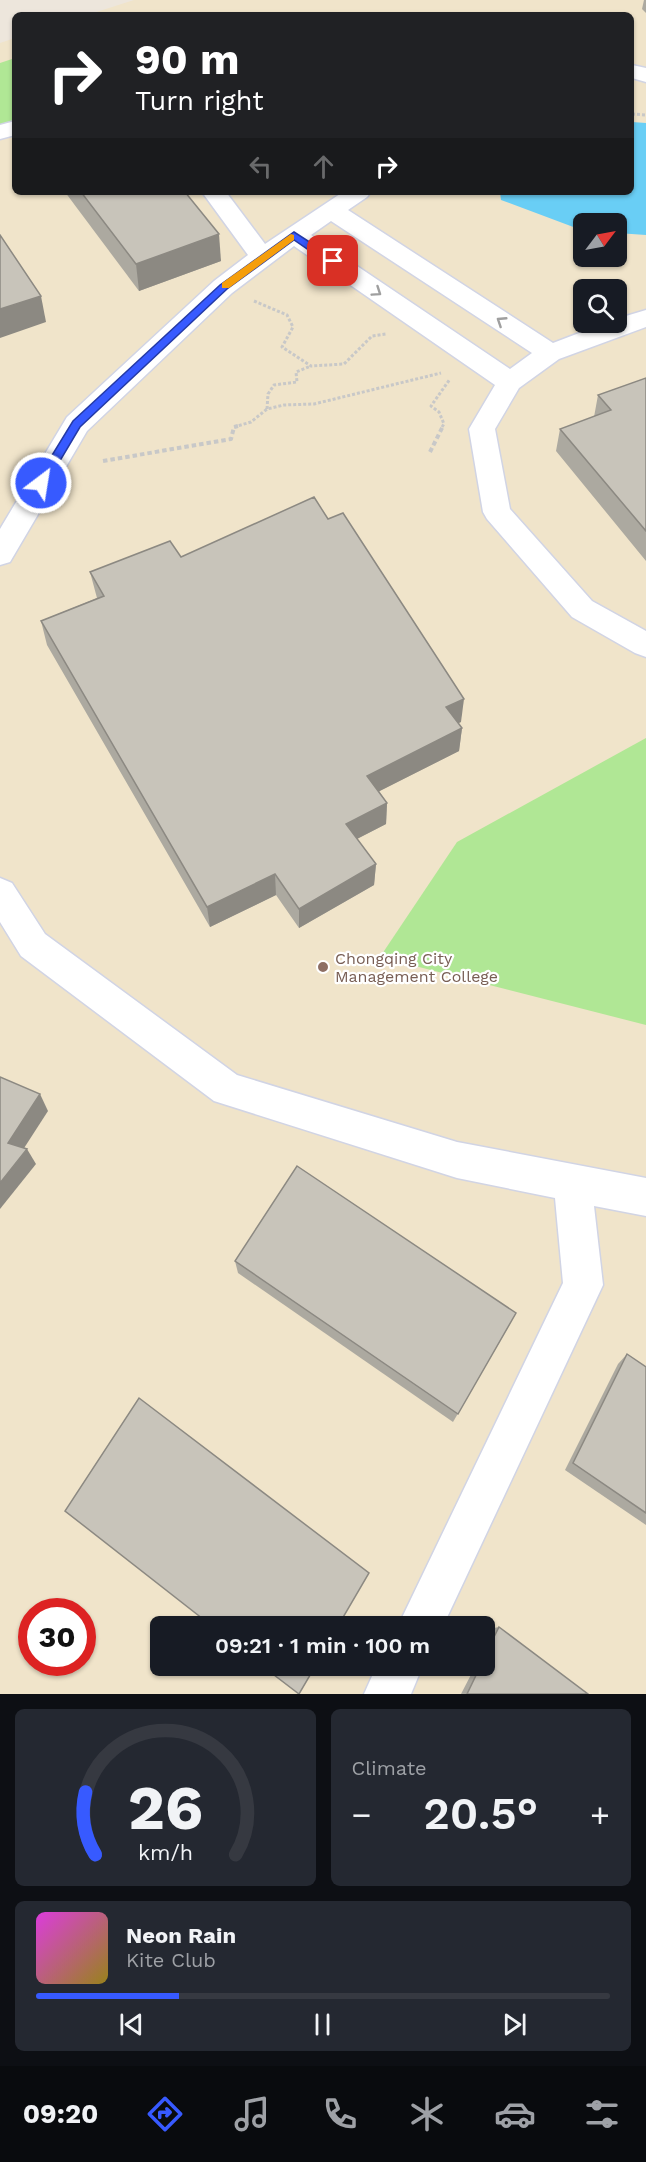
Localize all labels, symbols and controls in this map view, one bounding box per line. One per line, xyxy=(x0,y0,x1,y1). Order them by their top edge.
text: 90 m xyxy=(135,35,239,84)
icon: right xyxy=(36,36,114,114)
text: Turn right xyxy=(135,85,264,117)
icon: left xyxy=(244,150,277,183)
icon: ahead xyxy=(307,150,340,183)
icon: right xyxy=(370,150,403,183)
north arrow xyxy=(573,213,627,267)
map controls xyxy=(573,213,627,333)
pin xyxy=(307,235,358,286)
icon: arrive xyxy=(316,244,349,277)
button: search xyxy=(573,279,627,333)
one-way arrow xyxy=(371,285,382,296)
one-way arrow xyxy=(497,317,508,328)
position arrow xyxy=(9,451,73,515)
place label: Chongqing City Management College xyxy=(335,949,498,986)
marker: Chongqing City Management College xyxy=(316,960,330,974)
speed limit sign: 30 xyxy=(18,1598,96,1676)
text: 09:21 · 1 min · 100 m xyxy=(215,1633,430,1658)
text: Climate xyxy=(352,1756,427,1780)
text: 26 xyxy=(127,1771,203,1844)
text: 20.5° xyxy=(423,1787,538,1840)
text: − xyxy=(352,1795,371,1834)
text: + xyxy=(590,1795,610,1834)
text: km/h xyxy=(138,1840,193,1865)
text: Neon Rain xyxy=(126,1923,236,1948)
text: Kite Club xyxy=(126,1948,216,1972)
icon: previous xyxy=(115,2008,148,2041)
icon: pause xyxy=(306,2008,339,2041)
icon: next xyxy=(498,2008,531,2041)
icon: directions xyxy=(144,2093,186,2135)
icon: music xyxy=(231,2093,273,2135)
icon: phone xyxy=(319,2093,361,2135)
icon: climate xyxy=(406,2093,448,2135)
icon: car xyxy=(494,2093,536,2135)
icon: filters xyxy=(581,2093,623,2135)
text: 09:20 xyxy=(23,2098,98,2130)

